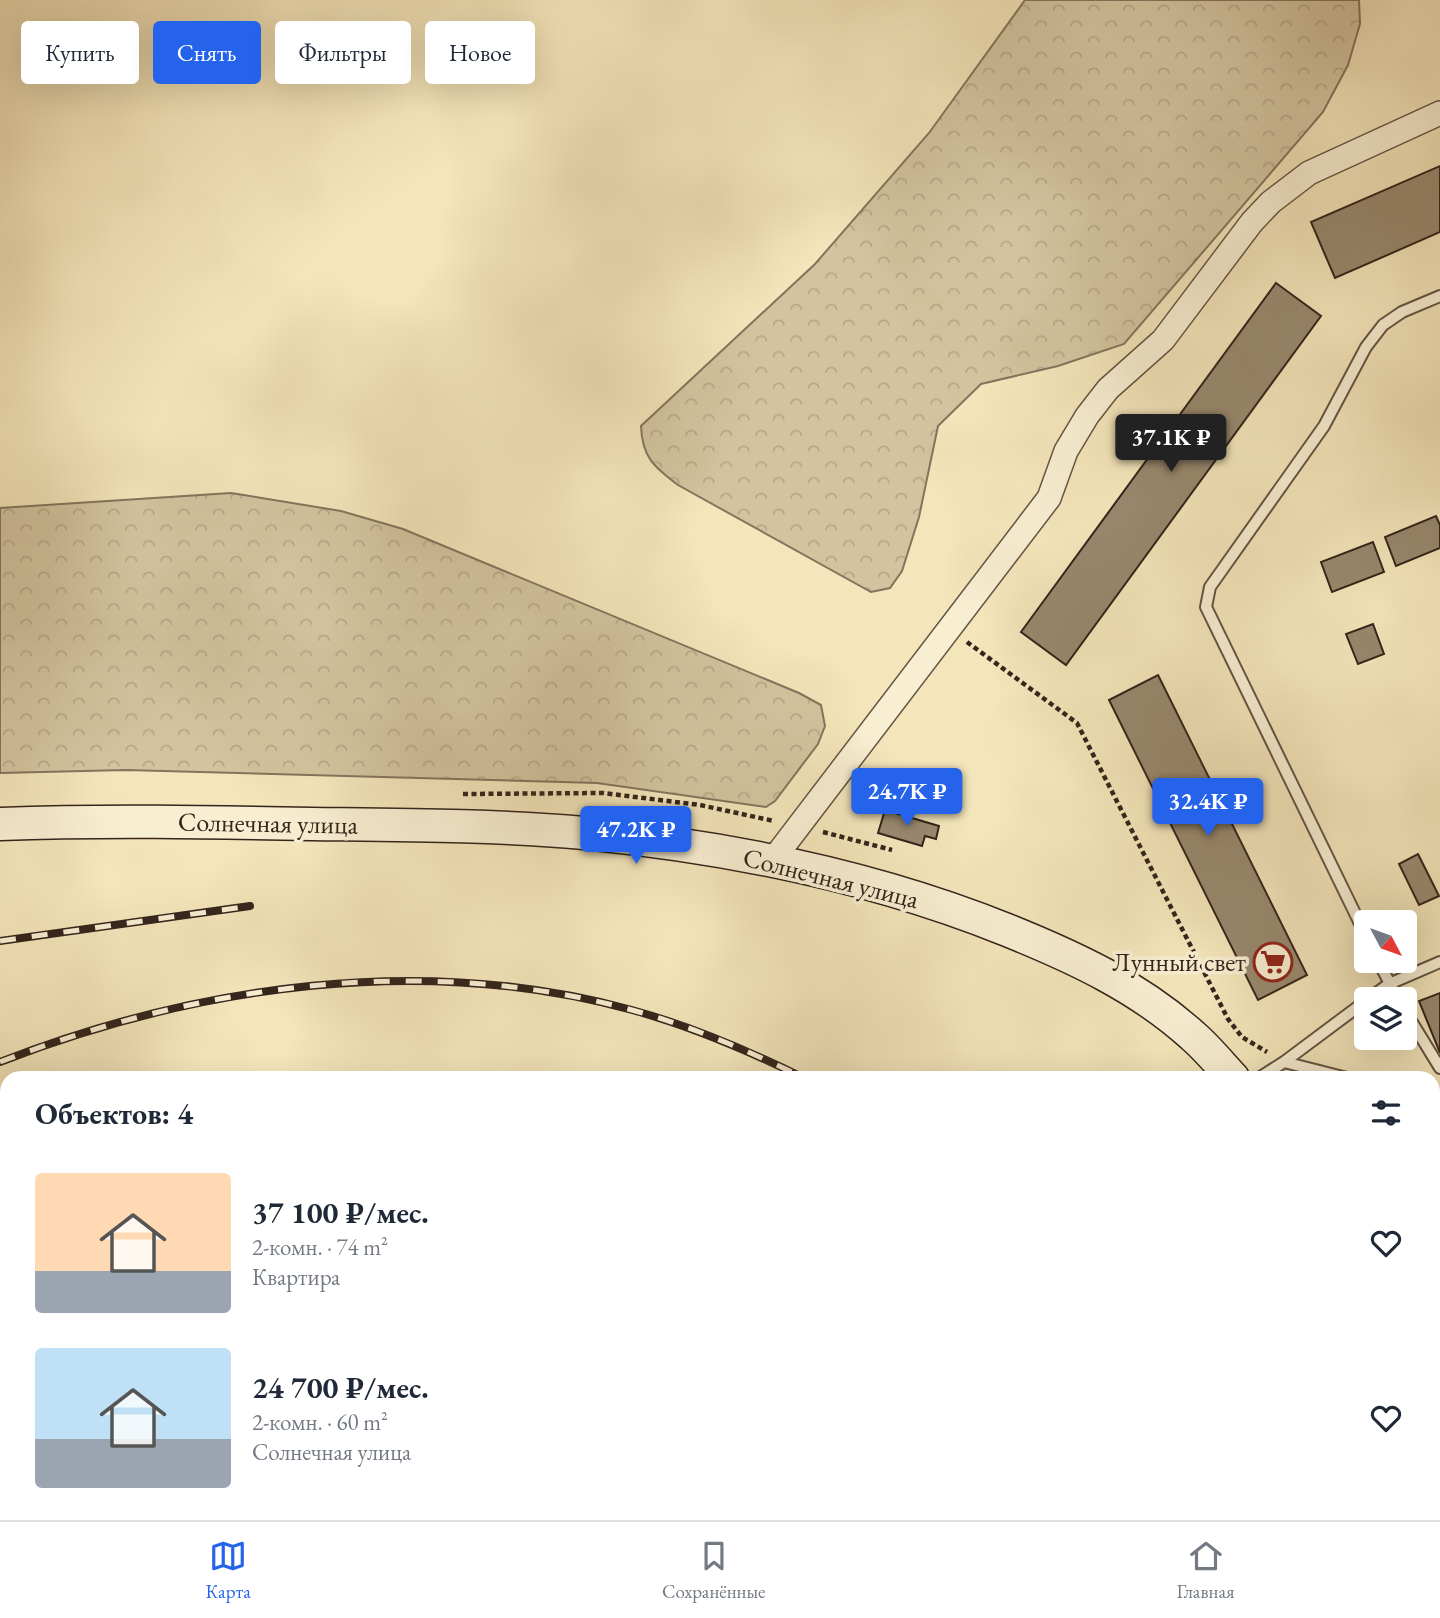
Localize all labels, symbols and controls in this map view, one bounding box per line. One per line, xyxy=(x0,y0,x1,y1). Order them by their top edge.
chip: Купить xyxy=(21,21,139,84)
chip: Снять xyxy=(153,21,261,84)
chip: Фильтры xyxy=(275,21,411,84)
chip: Новое xyxy=(425,21,535,84)
pin: 37.1K ₽ xyxy=(1106,414,1236,474)
text: 37.1K ₽ xyxy=(1131,422,1211,452)
pin: 24.7K ₽ xyxy=(842,768,972,828)
text: 24.7K ₽ xyxy=(867,776,947,806)
pin: 32.4K ₽ xyxy=(1143,778,1273,838)
text: 32.4K ₽ xyxy=(1168,786,1248,816)
street label: Солнечная улица xyxy=(178,804,359,842)
pin: 47.2K ₽ xyxy=(571,806,701,866)
text: 47.2K ₽ xyxy=(596,814,676,844)
street label: Солнечная улица xyxy=(740,840,923,916)
north arrow xyxy=(1354,910,1418,973)
map controls xyxy=(1354,910,1417,1050)
supermarket icon: Лунный свет xyxy=(1252,941,1294,983)
place label: Лунный свет xyxy=(1112,945,1246,979)
button: layers xyxy=(1354,987,1417,1050)
text: Объектов: 4 xyxy=(35,1094,193,1133)
icon: filters xyxy=(1367,1094,1405,1132)
text: 37 100 ₽/мес. xyxy=(252,1193,429,1232)
icon: home xyxy=(91,1201,175,1285)
icon: heart xyxy=(1367,1224,1405,1262)
text: 2-комн. · 74 m² xyxy=(252,1232,388,1262)
text: Квартира xyxy=(252,1262,340,1292)
text: 24 700 ₽/мес. xyxy=(252,1368,429,1407)
icon: home xyxy=(91,1376,175,1460)
icon: heart xyxy=(1367,1399,1405,1437)
text: 2-комн. · 60 m² xyxy=(252,1407,388,1437)
text: Солнечная улица xyxy=(252,1437,411,1467)
tab: Карта xyxy=(206,1537,251,1604)
tab: Сохранённые xyxy=(662,1537,766,1604)
tab: Главная xyxy=(1177,1537,1234,1604)

